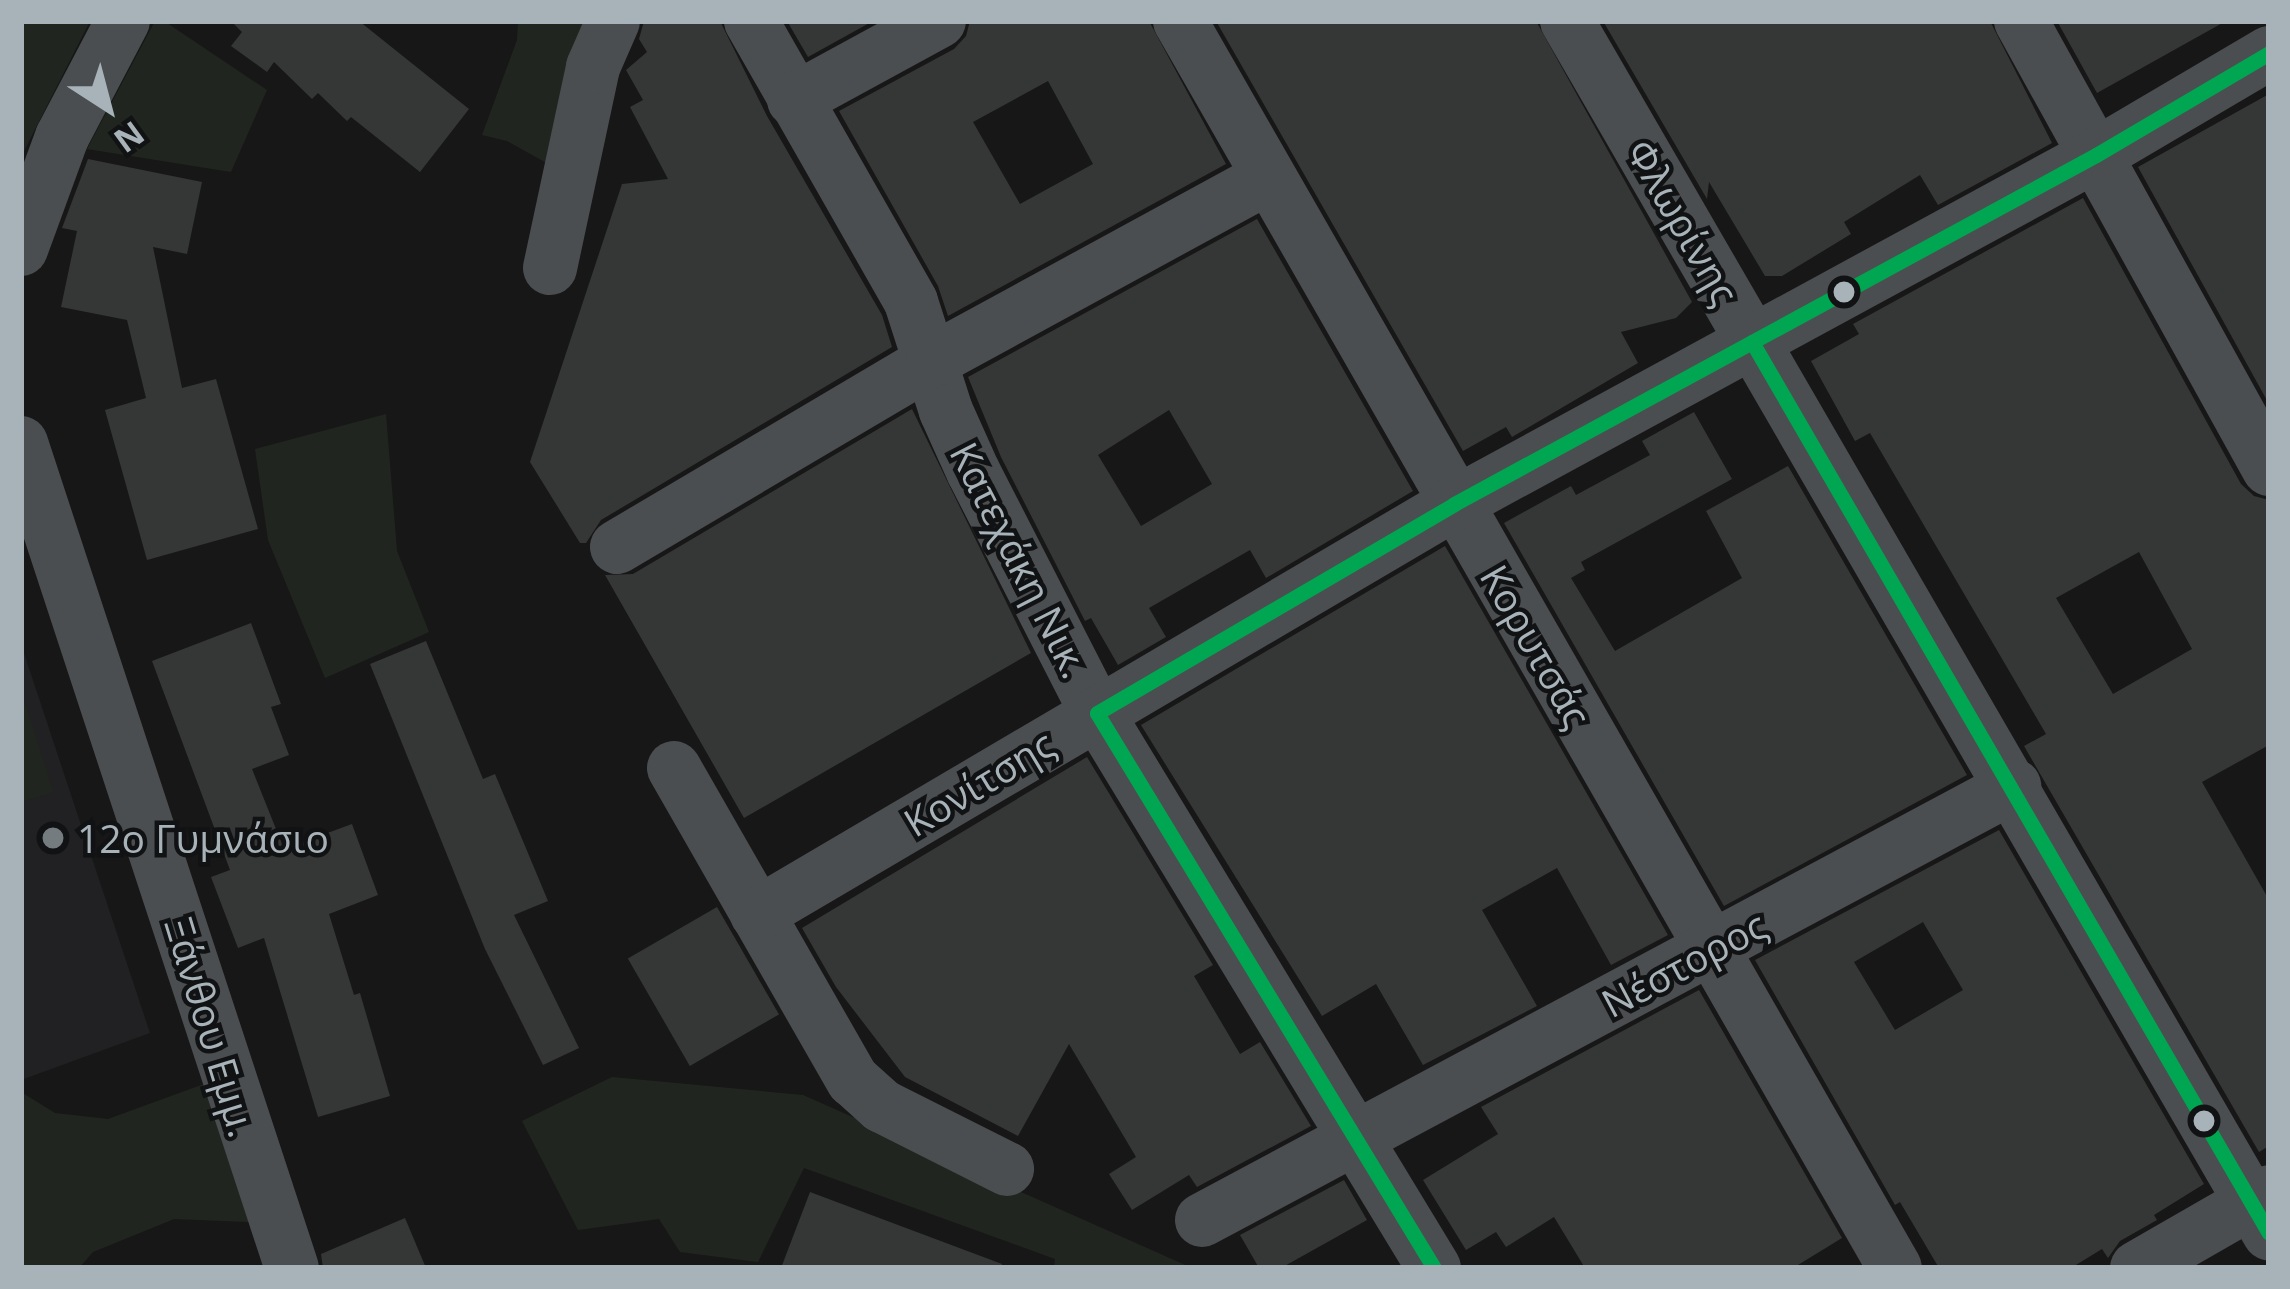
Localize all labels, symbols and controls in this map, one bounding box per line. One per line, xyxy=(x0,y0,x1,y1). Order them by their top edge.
north arrow xyxy=(48,48,168,168)
text: N xyxy=(105,111,154,164)
street label: Φλωρίνης xyxy=(1617,131,1749,313)
unlabelled marker xyxy=(1833,281,1855,303)
street label: Κατεχάκη Νικ. xyxy=(941,435,1099,685)
street label: Κορυτσάς xyxy=(1471,557,1601,735)
street label: Κονίτσης xyxy=(895,720,1063,846)
place label: 12o Γυμνάσιο xyxy=(77,815,329,861)
marker: 12o Γυμνάσιο xyxy=(40,825,66,851)
street label: Νέστορος xyxy=(1594,901,1774,1027)
street label: Ξάνθου Εμμ. xyxy=(155,912,267,1142)
unlabelled marker xyxy=(2193,1110,2215,1132)

